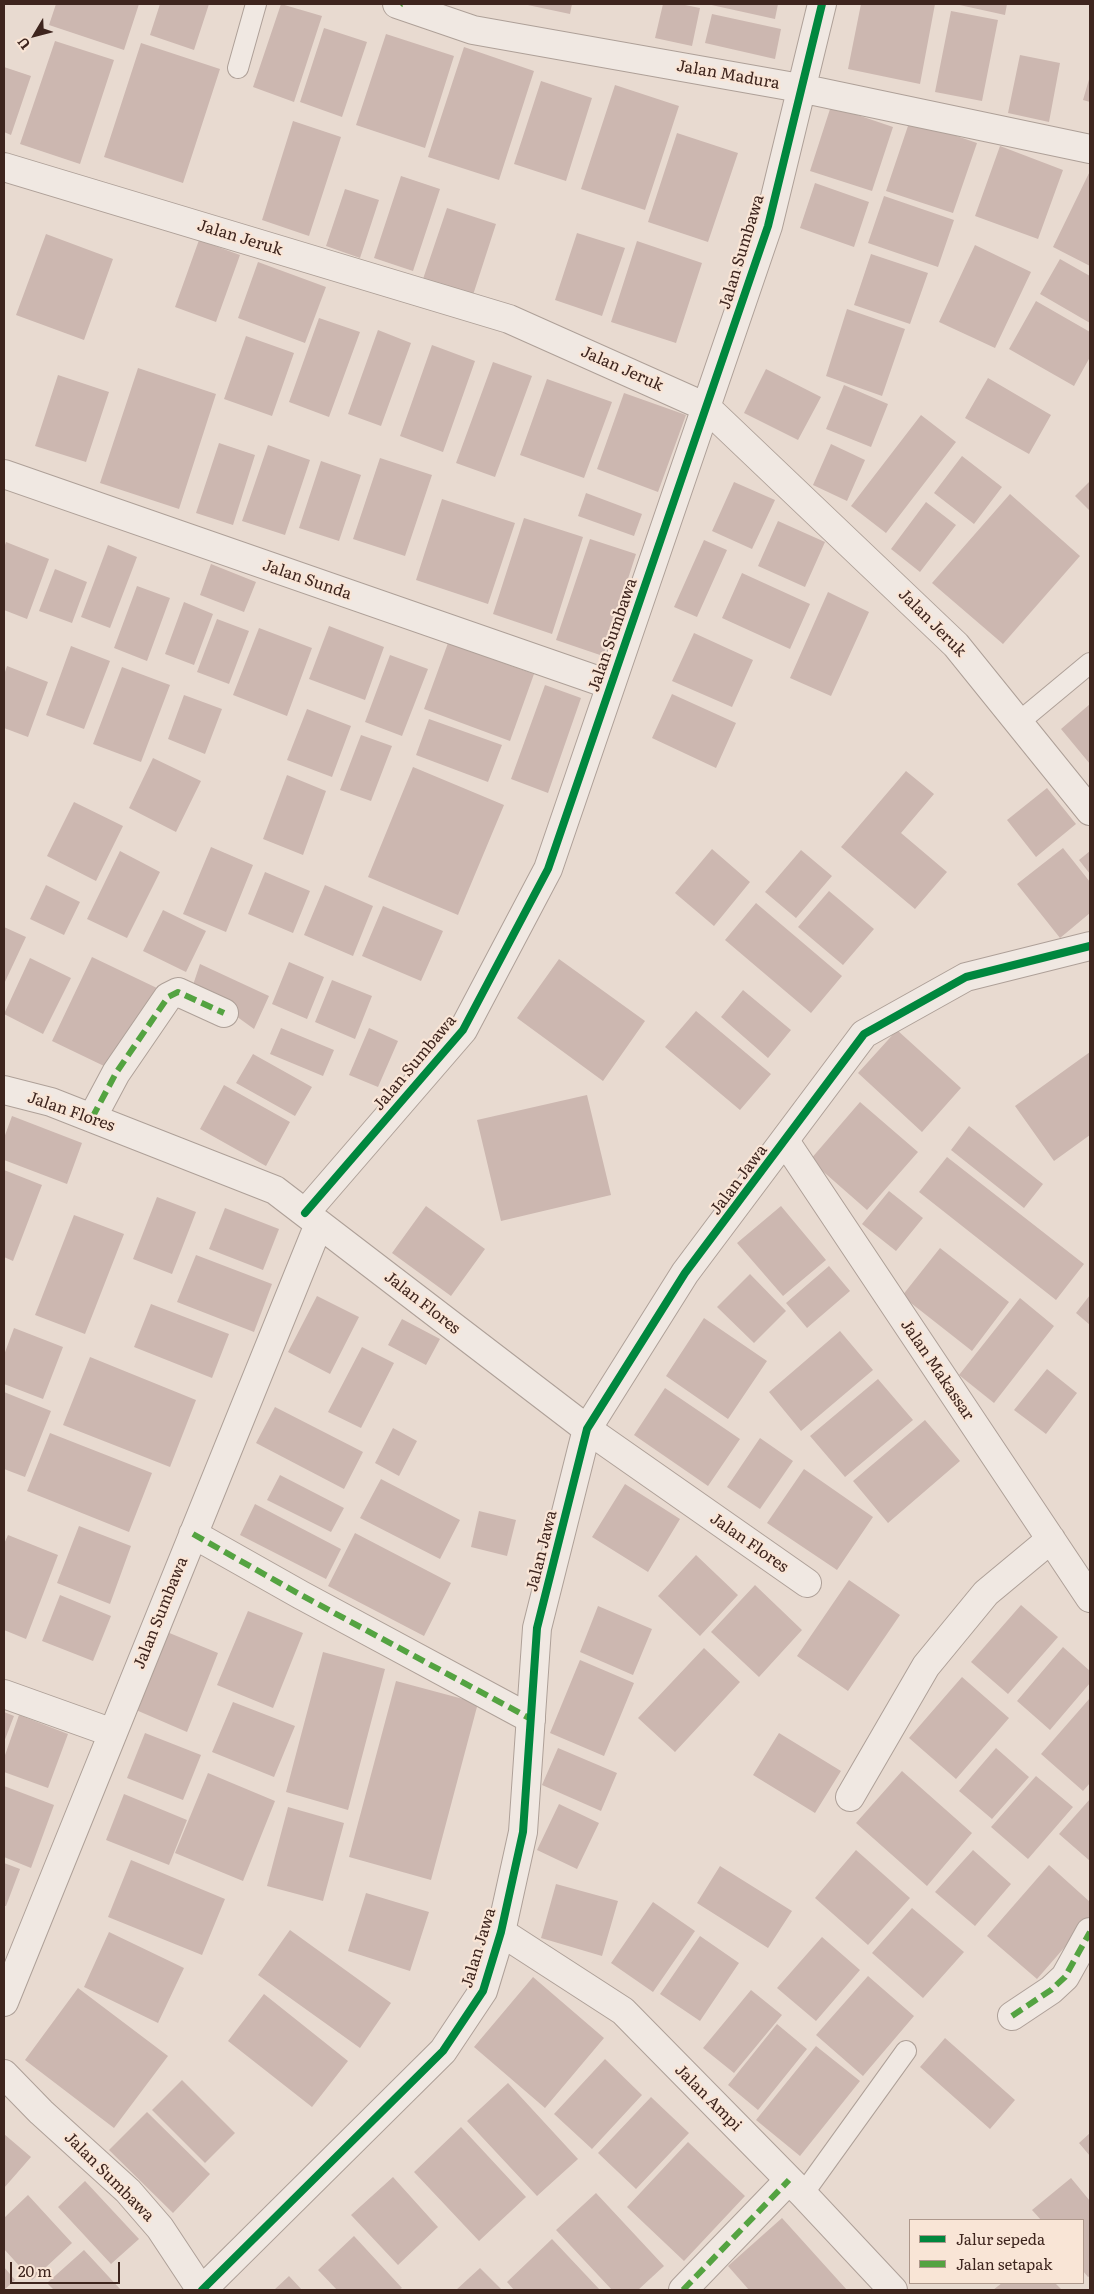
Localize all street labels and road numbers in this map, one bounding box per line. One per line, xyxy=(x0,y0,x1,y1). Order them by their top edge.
street label: Jalan Madura xyxy=(675,56,781,94)
street label: Jalan Sumbawa xyxy=(715,192,769,312)
street label: Jalan Jeruk xyxy=(195,216,285,260)
street label: Jalan Jeruk xyxy=(578,342,666,396)
street label: Jalan Sunda xyxy=(260,556,354,604)
street label: Jalan Sumbawa xyxy=(585,576,641,694)
street label: Jalan Jeruk xyxy=(894,585,970,661)
street label: Jalan Sumbawa xyxy=(369,1011,461,1115)
street label: Jalan Flores xyxy=(25,1088,117,1136)
street label: Jalan Jawa xyxy=(706,1141,772,1219)
street label: Jalan Flores xyxy=(380,1267,464,1339)
street label: Jalan Makassar xyxy=(896,1316,978,1424)
street label: Jalan Jawa xyxy=(523,1508,561,1594)
street label: Jalan Flores xyxy=(706,1509,792,1577)
street label: Jalan Sumbawa xyxy=(130,1554,192,1672)
street label: Jalan Jawa xyxy=(458,1905,500,1991)
street label: Jalan Ampi xyxy=(671,2061,745,2135)
street label: Jalan Sumbawa xyxy=(60,2128,158,2226)

